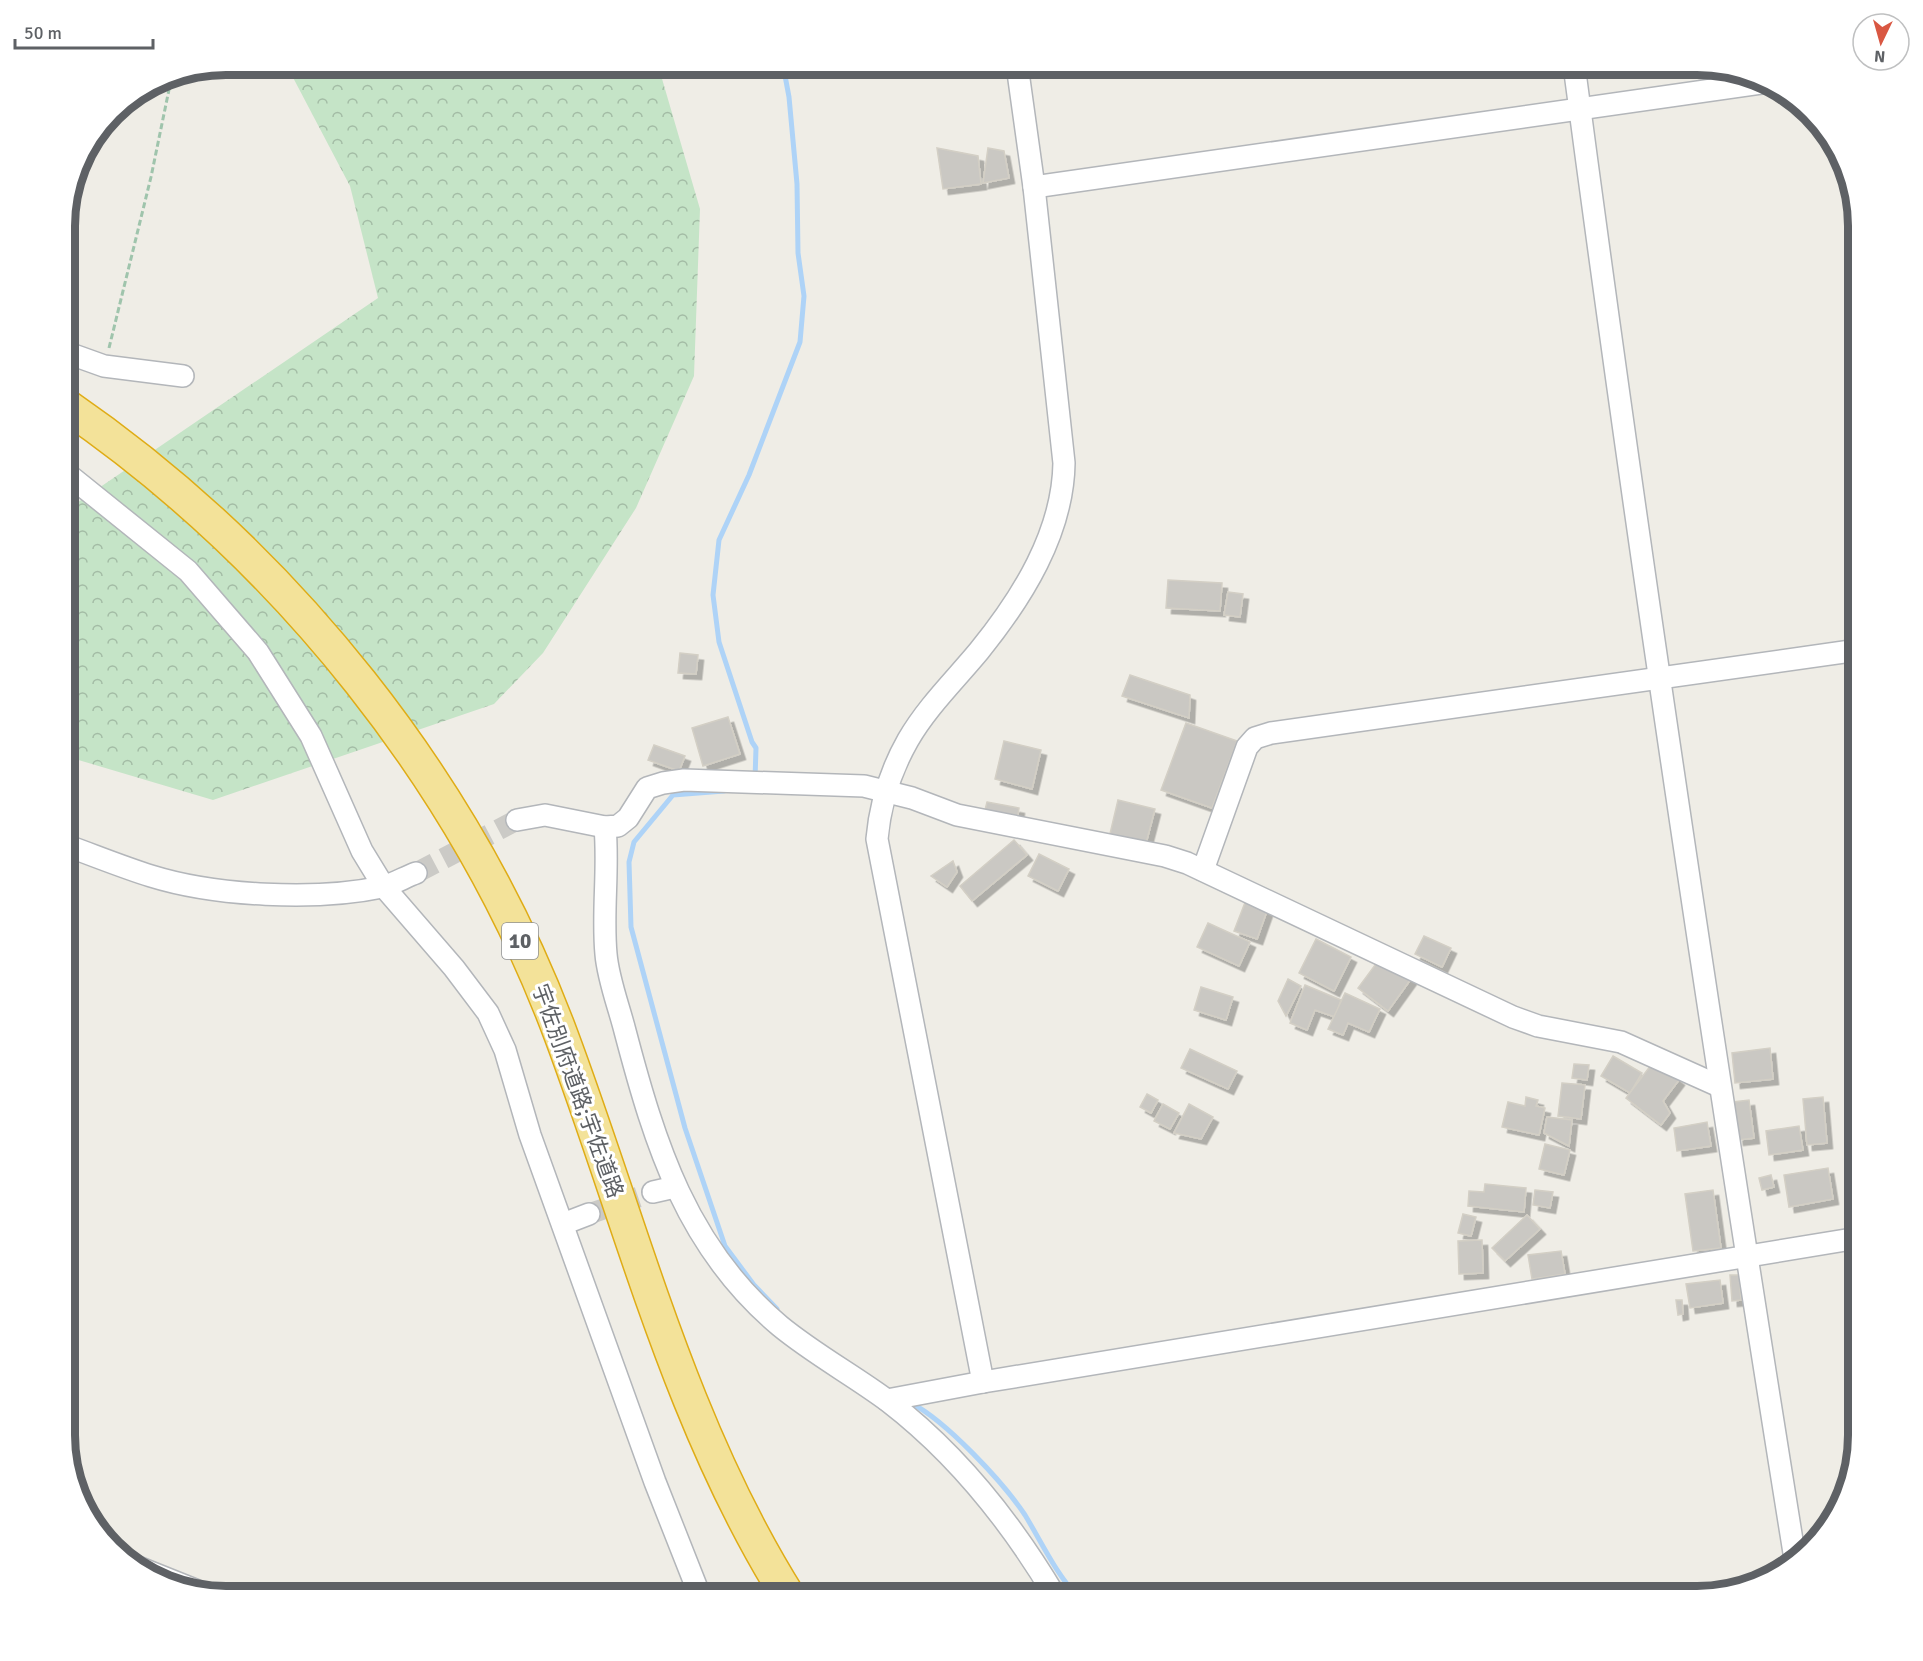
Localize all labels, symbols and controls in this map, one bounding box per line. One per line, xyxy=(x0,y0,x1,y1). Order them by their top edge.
scale bar xyxy=(15,12,153,50)
north arrow xyxy=(1851,12,1911,72)
text: 50 m xyxy=(24,22,62,44)
text: N xyxy=(1873,45,1886,66)
road number: 10 xyxy=(502,923,538,959)
street label: 宇佐別府道路;宇佐道路 xyxy=(527,980,629,1202)

